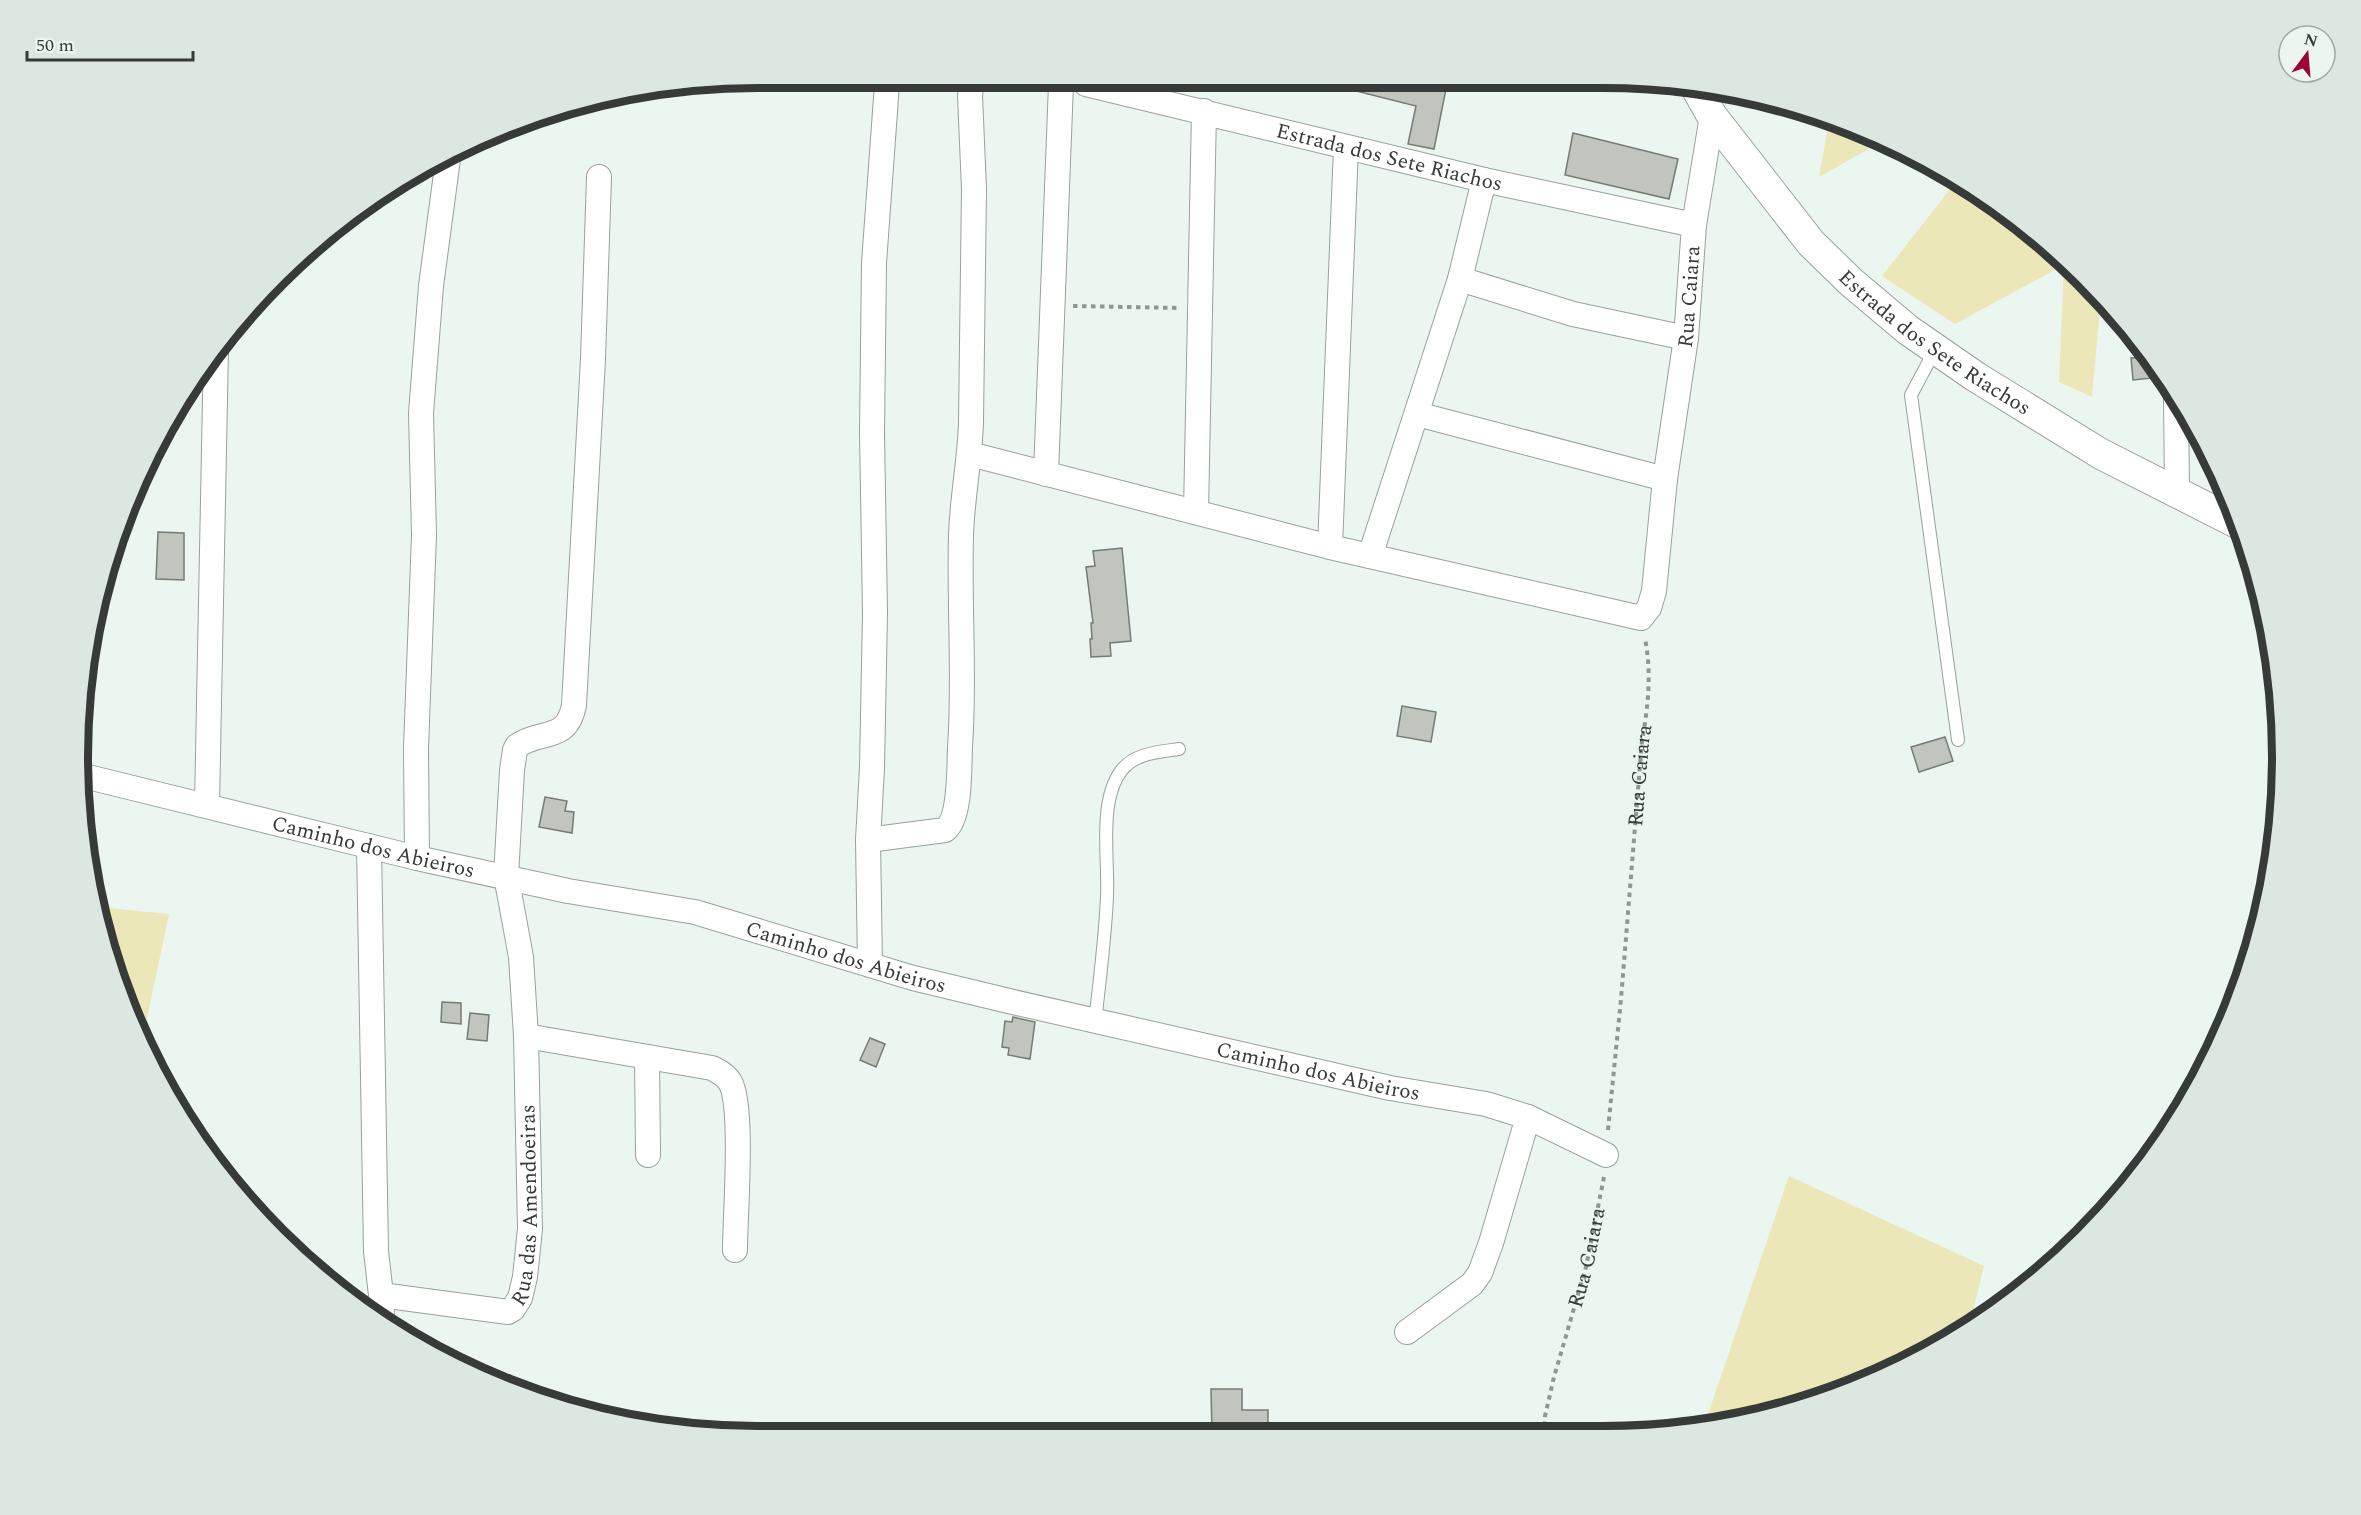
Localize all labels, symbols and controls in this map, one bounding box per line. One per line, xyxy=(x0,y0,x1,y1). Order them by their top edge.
scale bar xyxy=(27,24,194,62)
north arrow xyxy=(2277,24,2337,84)
text: N xyxy=(2301,27,2320,54)
text: 50 m xyxy=(36,32,74,59)
street label: Estrada dos Sete Riachos xyxy=(1273,115,1505,201)
street label: Rua Caiara xyxy=(1670,244,1710,350)
street label: Estrada dos Sete Riachos xyxy=(1830,263,2037,424)
street label: Rua Caiara xyxy=(1620,721,1662,828)
street label: Caminho dos Abieiros xyxy=(268,808,478,887)
street label: Caminho dos Abieiros xyxy=(742,913,949,1002)
street label: Caminho dos Abieiros xyxy=(1213,1034,1422,1110)
street label: Rua das Amendoeiras xyxy=(503,1104,547,1313)
street label: Rua Caiara xyxy=(1560,1204,1615,1312)

